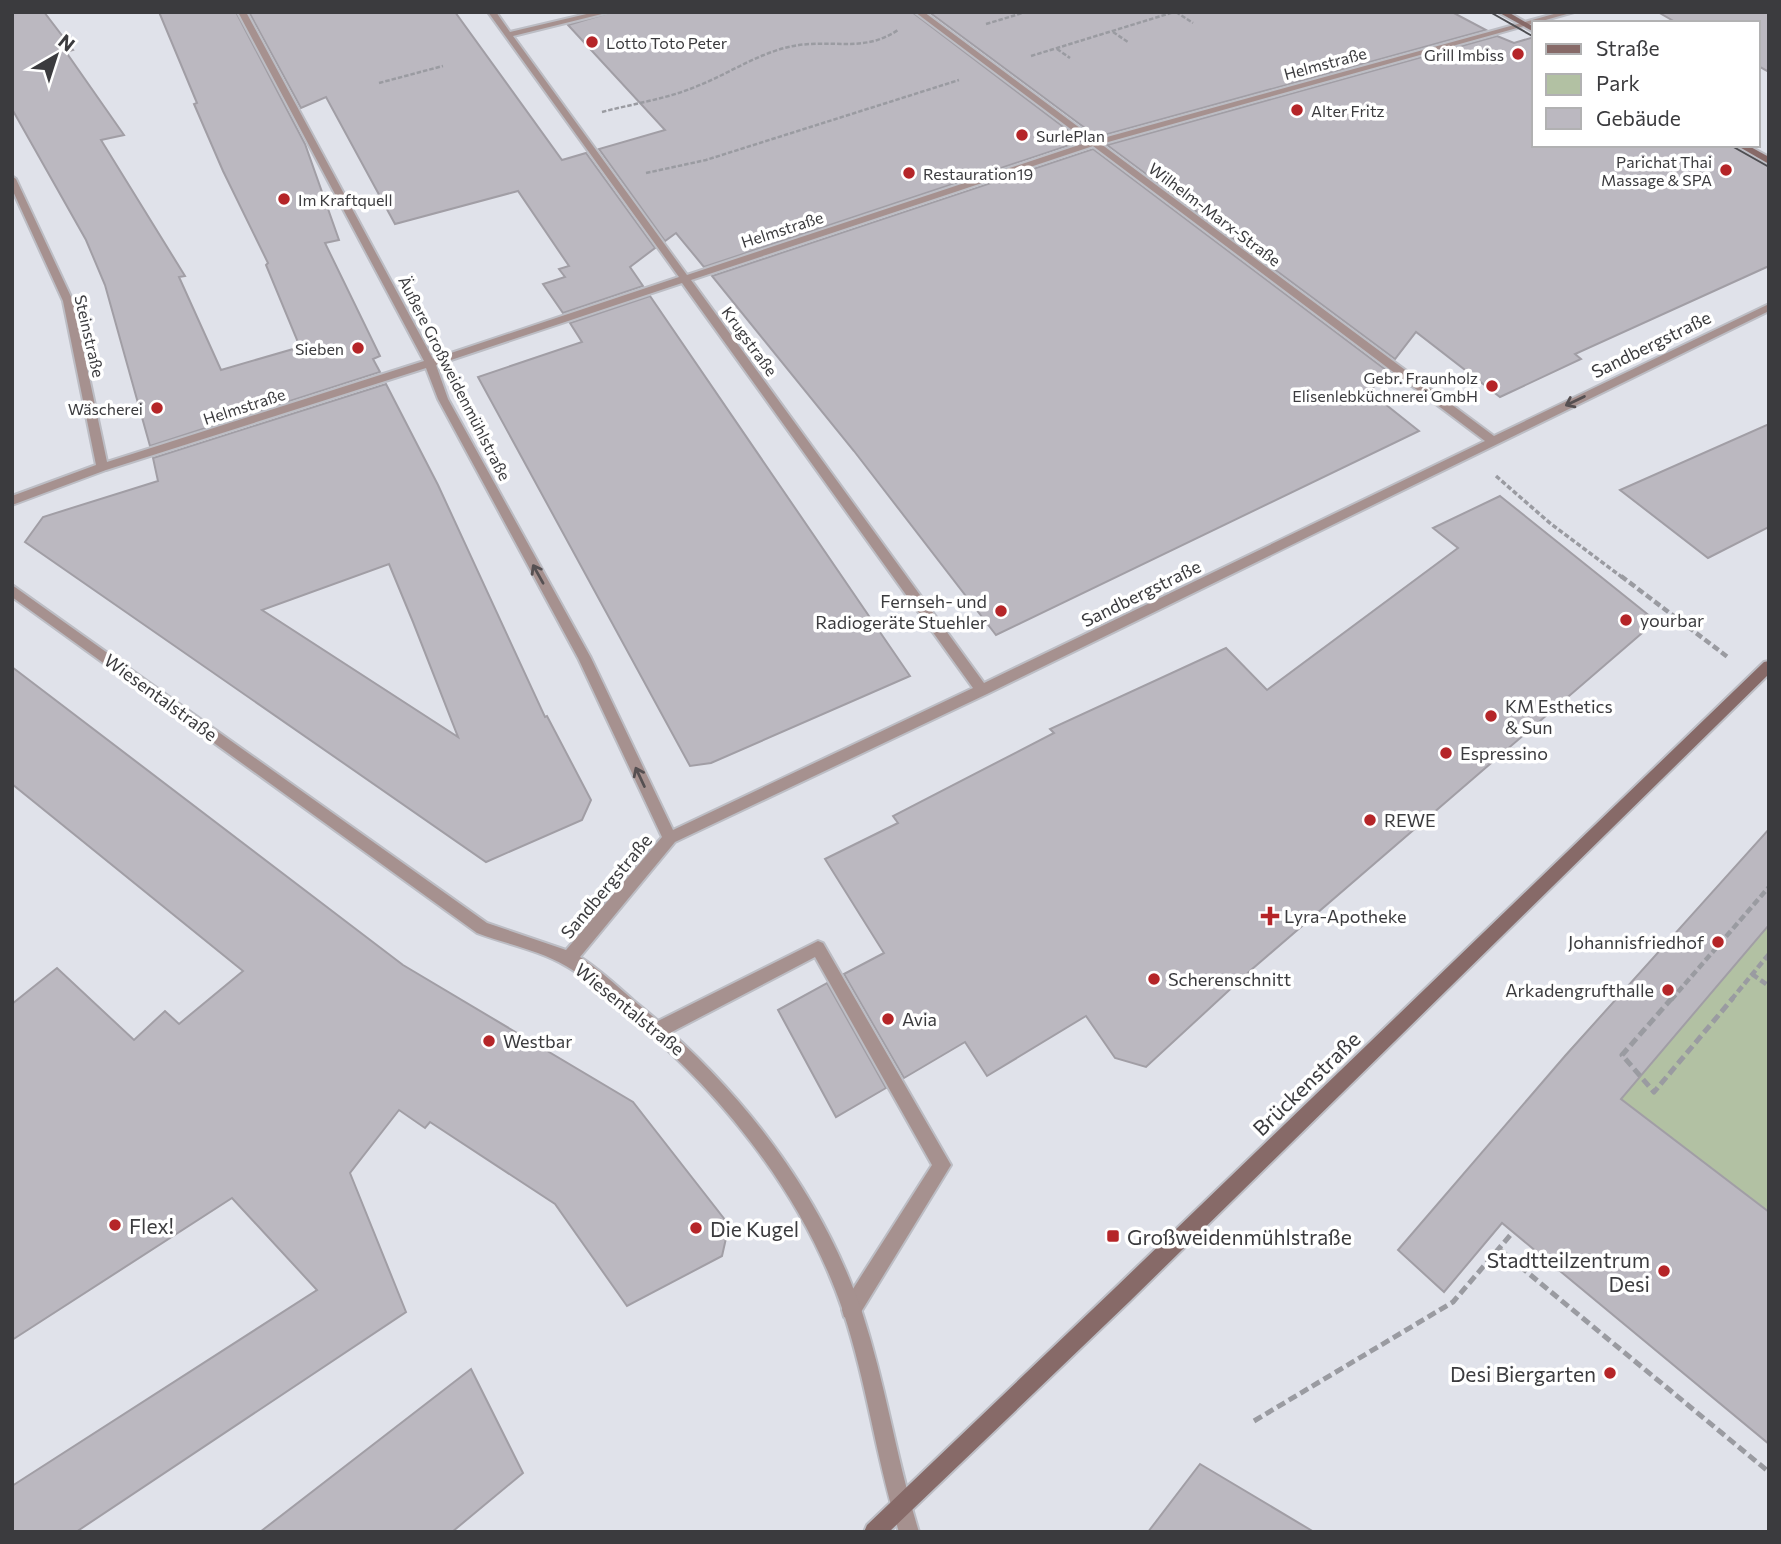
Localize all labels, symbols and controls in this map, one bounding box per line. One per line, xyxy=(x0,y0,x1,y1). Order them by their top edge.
north arrow xyxy=(21,21,91,91)
legend xyxy=(1532,21,1760,147)
text: N xyxy=(54,29,80,56)
place label: Lotto Toto Peter xyxy=(606,33,728,52)
marker: Lotto Toto Peter xyxy=(584,34,600,50)
text: Straße xyxy=(1596,35,1660,60)
street label: Helmstraße xyxy=(1281,43,1369,83)
place label: Grill Imbiss xyxy=(1424,45,1504,64)
marker: Grill Imbiss xyxy=(1510,46,1526,62)
text: Park xyxy=(1596,70,1640,95)
place label: Alter Fritz xyxy=(1311,101,1384,120)
marker: Alter Fritz xyxy=(1289,102,1305,118)
text: Gebäude xyxy=(1596,105,1681,130)
place label: SurlePlan xyxy=(1036,126,1105,145)
marker: SurlePlan xyxy=(1014,127,1030,143)
place label: Parichat Thai Massage & SPA xyxy=(1601,152,1712,189)
street label: Wilhelm-Marx-Straße xyxy=(1145,158,1285,270)
marker: Parichat Thai Massage & SPA xyxy=(1718,162,1734,178)
place label: Restauration19 xyxy=(923,164,1033,183)
marker: Restauration19 xyxy=(901,165,917,181)
place label: Im Kraftquell xyxy=(298,190,392,209)
marker: Im Kraftquell xyxy=(276,191,292,207)
street label: Helmstraße xyxy=(739,207,825,251)
street label: Äußere Großweidenmühlstraße xyxy=(395,273,515,483)
street label: Steinstraße xyxy=(71,293,109,379)
street label: Krugstraße xyxy=(718,303,782,379)
street label: Sandbergstraße xyxy=(1588,306,1714,382)
place label: Sieben xyxy=(295,339,344,358)
marker: Sieben xyxy=(350,340,366,356)
place label: Gebr. Fraunholz Elisenlebküchnerei GmbH xyxy=(1292,368,1478,405)
marker: Gebr. Fraunholz Elisenlebküchnerei GmbH xyxy=(1484,378,1500,394)
street label: Helmstraße xyxy=(201,384,287,428)
one-way arrow xyxy=(1565,394,1586,408)
place label: Wäscherei xyxy=(68,399,143,418)
marker: Wäscherei xyxy=(149,400,165,416)
street label: Sandbergstraße xyxy=(1078,555,1204,631)
one-way arrow xyxy=(531,564,545,584)
place label: Fernseh- und Radiogeräte Stuehler xyxy=(815,590,987,633)
marker: Fernseh- und Radiogeräte Stuehler xyxy=(993,603,1009,619)
place label: yourbar xyxy=(1640,609,1704,631)
marker: yourbar xyxy=(1618,612,1634,628)
street label: Wiesentalstraße xyxy=(100,649,222,745)
place label: KM Esthetics & Sun xyxy=(1505,695,1613,738)
marker: KM Esthetics & Sun xyxy=(1483,708,1499,724)
place label: Espressino xyxy=(1460,742,1548,764)
marker: Espressino xyxy=(1438,745,1454,761)
one-way arrow xyxy=(633,767,647,788)
place label: REWE xyxy=(1384,809,1436,831)
marker: REWE xyxy=(1362,812,1378,828)
street label: Sandbergstraße xyxy=(556,829,656,943)
place label: Lyra-Apotheke xyxy=(1284,905,1407,927)
marker: Lyra-Apotheke xyxy=(1262,908,1278,924)
place label: Johannisfriedhof xyxy=(1568,931,1705,953)
marker: Johannisfriedhof xyxy=(1710,934,1726,950)
street label: Wiesentalstraße xyxy=(571,958,689,1060)
place label: Scherenschnitt xyxy=(1168,968,1291,990)
marker: Scherenschnitt xyxy=(1146,971,1162,987)
place label: Arkadengrufthalle xyxy=(1505,979,1654,1001)
marker: Arkadengrufthalle xyxy=(1660,982,1676,998)
place label: Avia xyxy=(902,1008,937,1030)
marker: Avia xyxy=(880,1011,896,1027)
street label: Brückenstraße xyxy=(1247,1026,1365,1140)
place label: Westbar xyxy=(503,1030,572,1052)
marker: Westbar xyxy=(481,1033,497,1049)
place label: Flex! xyxy=(129,1213,174,1238)
place label: Die Kugel xyxy=(710,1216,799,1241)
marker: Flex! xyxy=(107,1217,123,1233)
marker: Die Kugel xyxy=(688,1220,704,1236)
place label: Großweidenmühlstraße xyxy=(1127,1224,1352,1249)
marker: Großweidenmühlstraße xyxy=(1105,1228,1121,1244)
place label: Stadtteilzentrum Desi xyxy=(1487,1247,1650,1296)
marker: Stadtteilzentrum Desi xyxy=(1656,1263,1672,1279)
place label: Desi Biergarten xyxy=(1450,1361,1596,1386)
marker: Desi Biergarten xyxy=(1602,1365,1618,1381)

